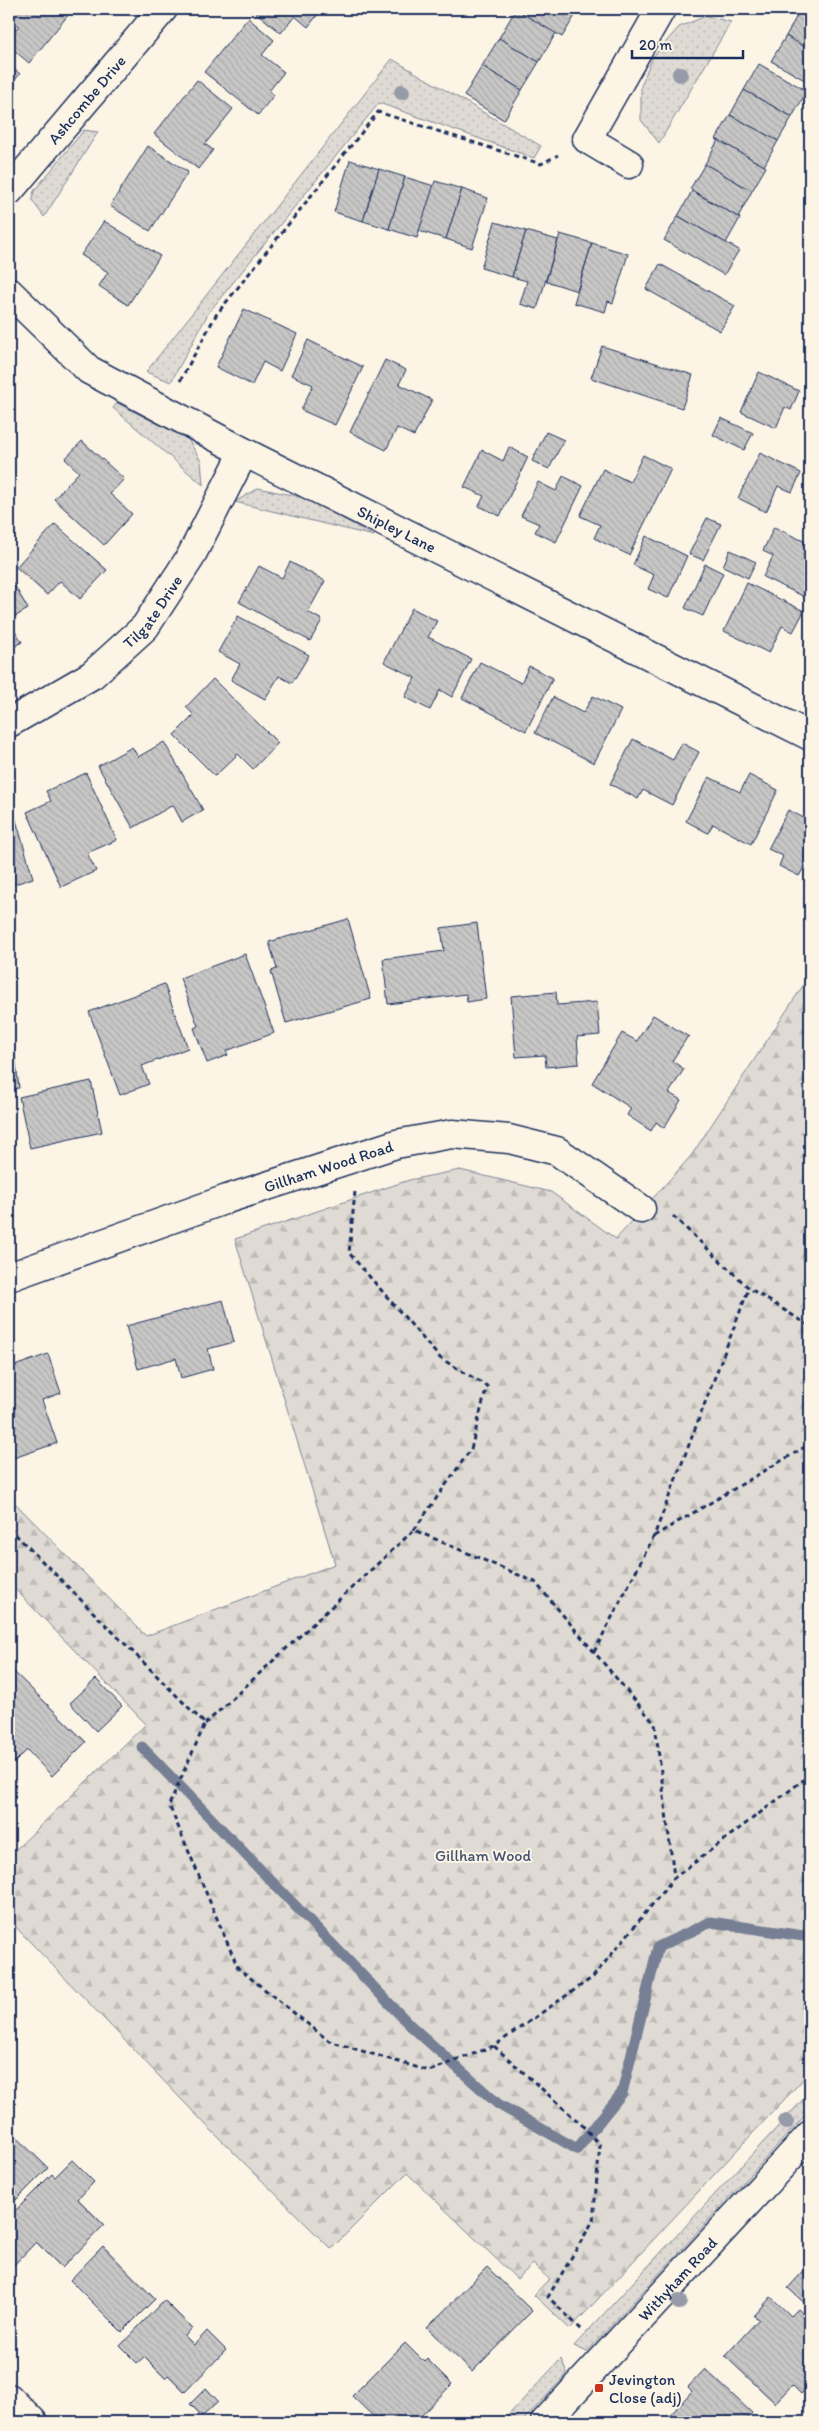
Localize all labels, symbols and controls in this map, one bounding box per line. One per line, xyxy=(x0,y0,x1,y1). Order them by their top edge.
scale bar xyxy=(632,28,743,60)
text: 20 m xyxy=(639,36,673,54)
street label: Ashcombe Drive xyxy=(44,51,130,148)
street label: Shipley Lane xyxy=(354,501,439,557)
street label: Tilgate Drive xyxy=(119,572,186,652)
street label: Gillham Wood Road xyxy=(261,1137,396,1196)
park label: Gillham Wood xyxy=(435,1846,532,1865)
street label: Withyham Road xyxy=(634,2233,721,2325)
place label: Jevington Close (adj) xyxy=(609,2370,682,2407)
marker: Jevington Close (adj) xyxy=(593,2382,605,2394)

